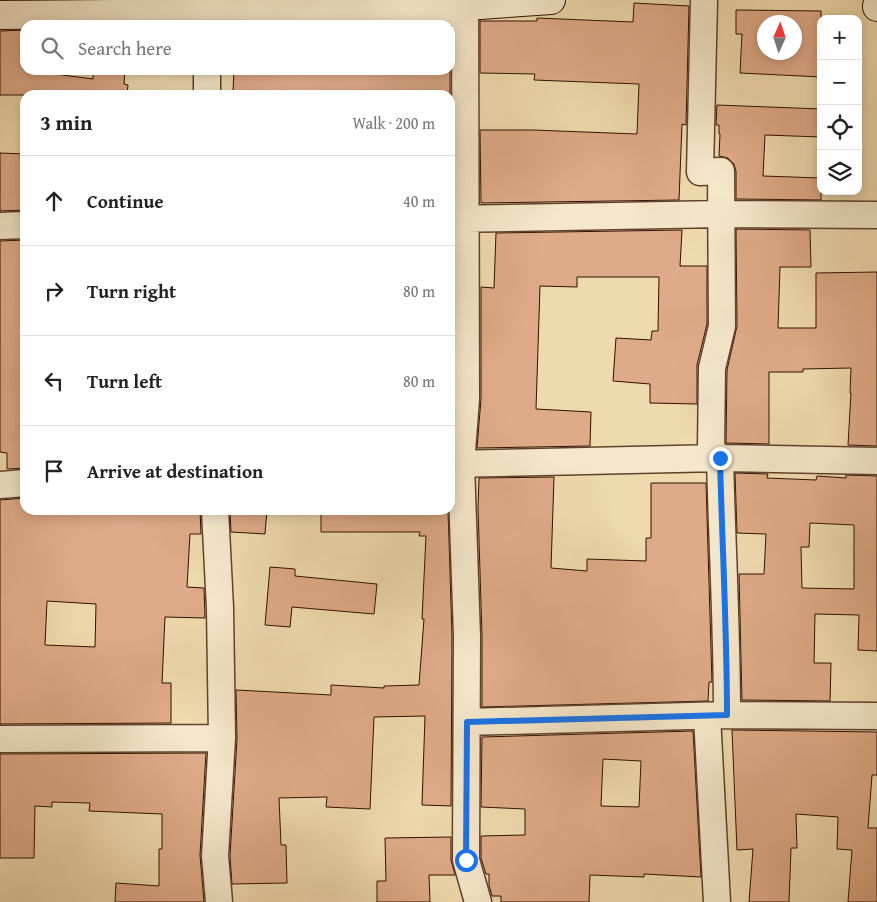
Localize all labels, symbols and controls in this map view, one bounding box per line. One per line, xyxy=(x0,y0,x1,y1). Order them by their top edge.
north arrow xyxy=(757,15,802,60)
map controls xyxy=(817,15,862,195)
button: + xyxy=(817,15,862,60)
search box xyxy=(20,20,455,75)
icon: search xyxy=(38,34,66,62)
text: Search here xyxy=(78,34,172,62)
button: − xyxy=(817,60,862,105)
button: locate xyxy=(817,105,862,150)
text: 3 min xyxy=(40,107,92,138)
text: Walk · 200 m xyxy=(352,111,435,135)
button: layers xyxy=(817,150,862,195)
icon: ahead xyxy=(40,187,68,215)
text: Continue xyxy=(87,187,164,215)
text: 40 m xyxy=(403,189,435,213)
icon: right xyxy=(40,277,68,305)
text: Turn right xyxy=(87,277,176,305)
text: 80 m xyxy=(403,279,435,303)
icon: left xyxy=(40,367,68,395)
text: Turn left xyxy=(87,367,162,395)
text: 80 m xyxy=(403,369,435,393)
route end xyxy=(709,447,732,470)
icon: arrive xyxy=(40,457,68,485)
text: Arrive at destination xyxy=(87,457,263,485)
route start xyxy=(455,849,478,872)

